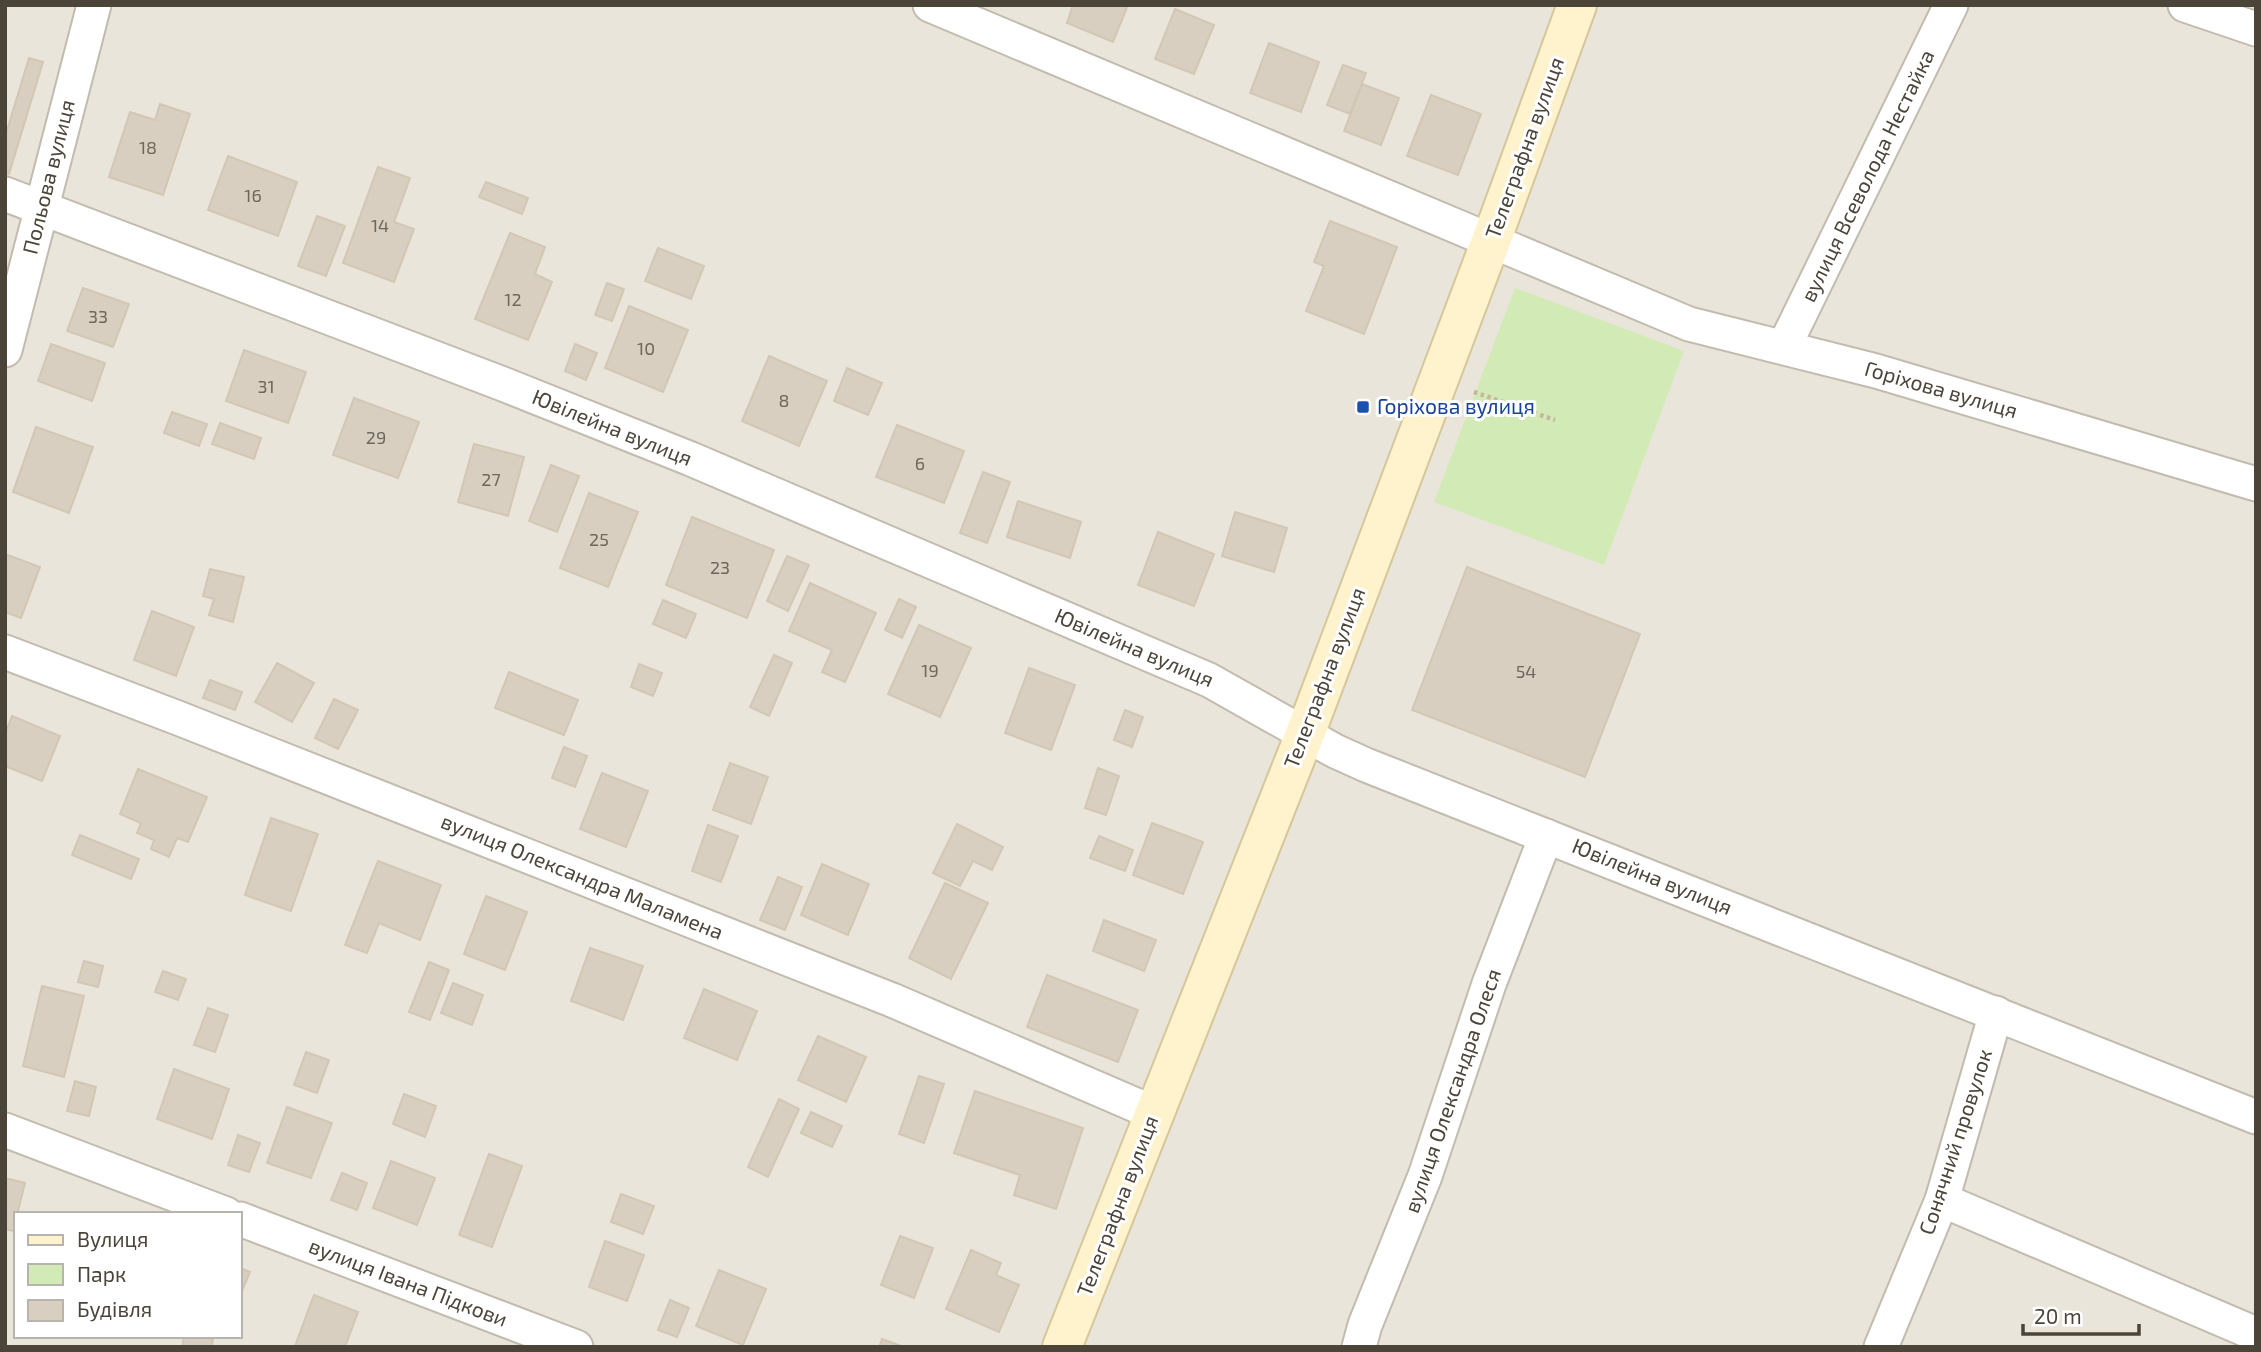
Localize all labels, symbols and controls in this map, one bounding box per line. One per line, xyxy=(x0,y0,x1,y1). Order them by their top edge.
street label: вулиця Всеволода Нестайка xyxy=(1795,45,1940,306)
street label: Телеграфна вулиця xyxy=(1479,53,1569,242)
street label: Польова вулиця xyxy=(16,97,80,257)
house number: 18 xyxy=(139,136,157,158)
house number: 16 xyxy=(244,184,262,206)
house number: 14 xyxy=(371,214,389,236)
house number: 12 xyxy=(504,288,522,310)
house number: 33 xyxy=(88,305,108,327)
house number: 10 xyxy=(637,337,655,359)
street label: Горіхова вулиця xyxy=(1862,355,2021,423)
house number: 31 xyxy=(257,375,275,397)
street label: Ювілейна вулиця xyxy=(529,383,696,471)
house number: 8 xyxy=(779,389,789,411)
place label: Горіхова вулиця xyxy=(1377,393,1535,419)
marker: Горіхова вулиця xyxy=(1355,399,1371,415)
house number: 29 xyxy=(366,426,386,448)
house number: 6 xyxy=(915,452,925,474)
house number: 27 xyxy=(481,468,501,490)
house number: 25 xyxy=(589,528,609,550)
house number: 23 xyxy=(710,556,730,578)
street label: Телеграфна вулиця xyxy=(1278,584,1371,772)
street label: Ювілейна вулиця xyxy=(1051,602,1218,692)
house number: 19 xyxy=(921,659,939,681)
house number: 54 xyxy=(1516,660,1536,682)
street label: вулиця Олександра Маламена xyxy=(437,807,727,945)
street label: Ювілейна вулиця xyxy=(1569,832,1736,920)
street label: вулиця Олександра Олеся xyxy=(1398,965,1506,1216)
street label: Сонячний провулок xyxy=(1913,1046,1997,1238)
street label: Телеграфна вулиця xyxy=(1071,1112,1164,1300)
legend xyxy=(14,1212,242,1338)
text: Вулиця xyxy=(77,1226,148,1252)
street label: вулиця Івана Підкови xyxy=(305,1232,511,1332)
text: Парк xyxy=(77,1261,126,1286)
scale bar xyxy=(2023,1292,2138,1336)
text: Будівля xyxy=(77,1296,152,1322)
text: 20 m xyxy=(2034,1303,2082,1328)

